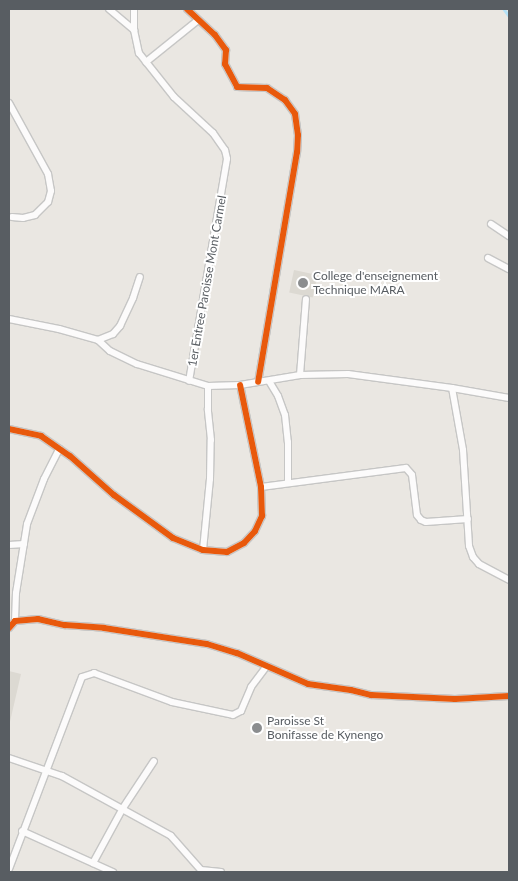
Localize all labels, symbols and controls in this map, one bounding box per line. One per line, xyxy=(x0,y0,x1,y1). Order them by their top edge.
street label: 1er Entree Paroisse Mont Carmel xyxy=(185,194,229,368)
place label: College d'enseignement Technique MARA xyxy=(313,269,438,297)
marker: College d'enseignement Technique MARA xyxy=(297,277,309,289)
place label: Paroisse St Bonifasse de Kynengo xyxy=(267,714,383,742)
marker: Paroisse St Bonifasse de Kynengo xyxy=(251,722,263,734)

